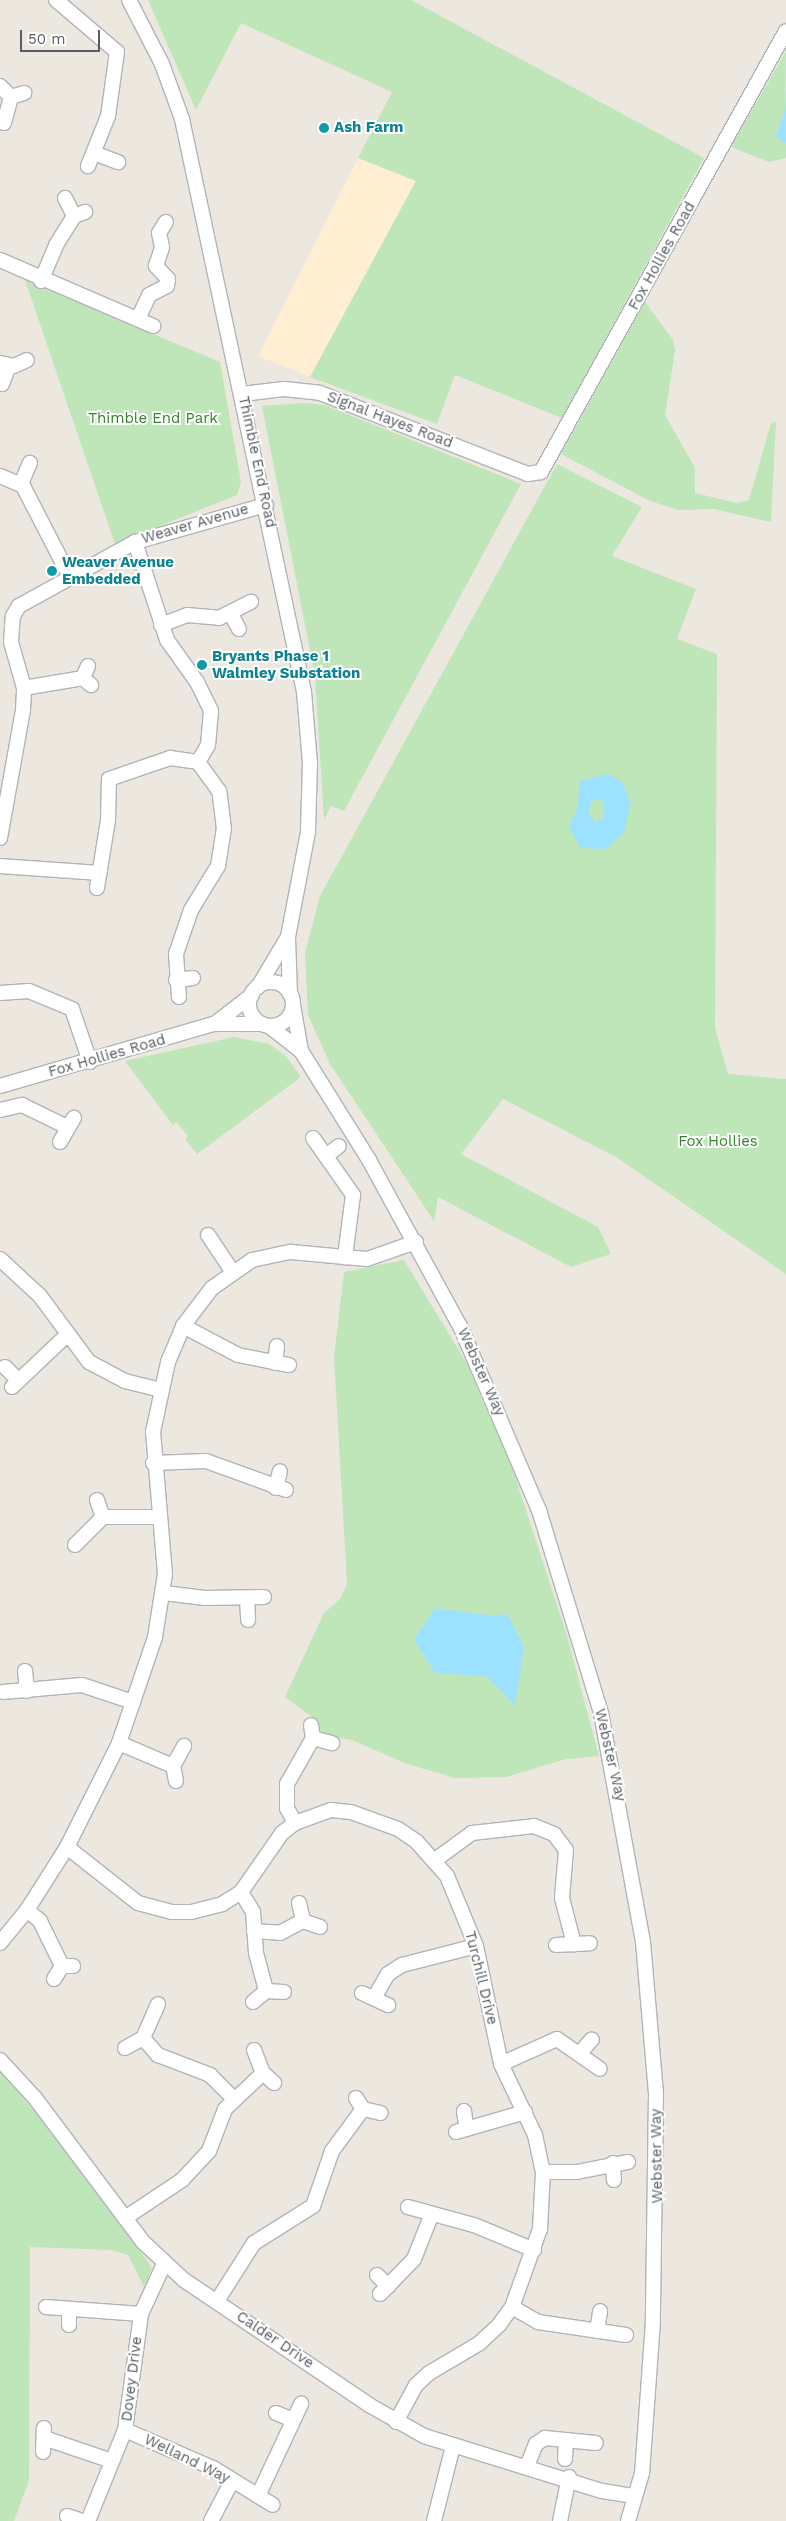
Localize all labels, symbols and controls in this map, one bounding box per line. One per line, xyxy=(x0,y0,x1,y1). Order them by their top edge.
scale bar xyxy=(22,20,102,52)
text: 50 m xyxy=(28,30,65,48)
place label: Ash Farm xyxy=(334,119,403,137)
marker: Ash Farm xyxy=(318,122,330,134)
street label: Fox Hollies Road xyxy=(625,199,699,313)
street label: Signal Hayes Road xyxy=(324,388,456,452)
street label: Thimble End Road xyxy=(234,395,280,529)
park label: Thimble End Park xyxy=(88,410,218,428)
street label: Weaver Avenue xyxy=(139,500,251,548)
place label: Weaver Avenue Embedded xyxy=(62,553,175,588)
marker: Weaver Avenue Embedded xyxy=(46,565,58,577)
place label: Bryants Phase 1 Walmley Substation xyxy=(212,647,361,682)
marker: Bryants Phase 1 Walmley Substation xyxy=(196,659,208,671)
street label: Fox Hollies Road xyxy=(46,1031,168,1081)
park label: Fox Hollies xyxy=(678,1133,758,1151)
street label: Webster Way xyxy=(453,1325,509,1419)
street label: Webster Way xyxy=(590,1706,630,1804)
street label: Turchill Drive xyxy=(461,1929,501,2027)
street label: Webster Way xyxy=(647,2108,667,2204)
street label: Calder Drive xyxy=(233,2307,317,2373)
street label: Dovey Drive xyxy=(118,2335,146,2423)
street label: Welland Way xyxy=(141,2430,233,2488)

